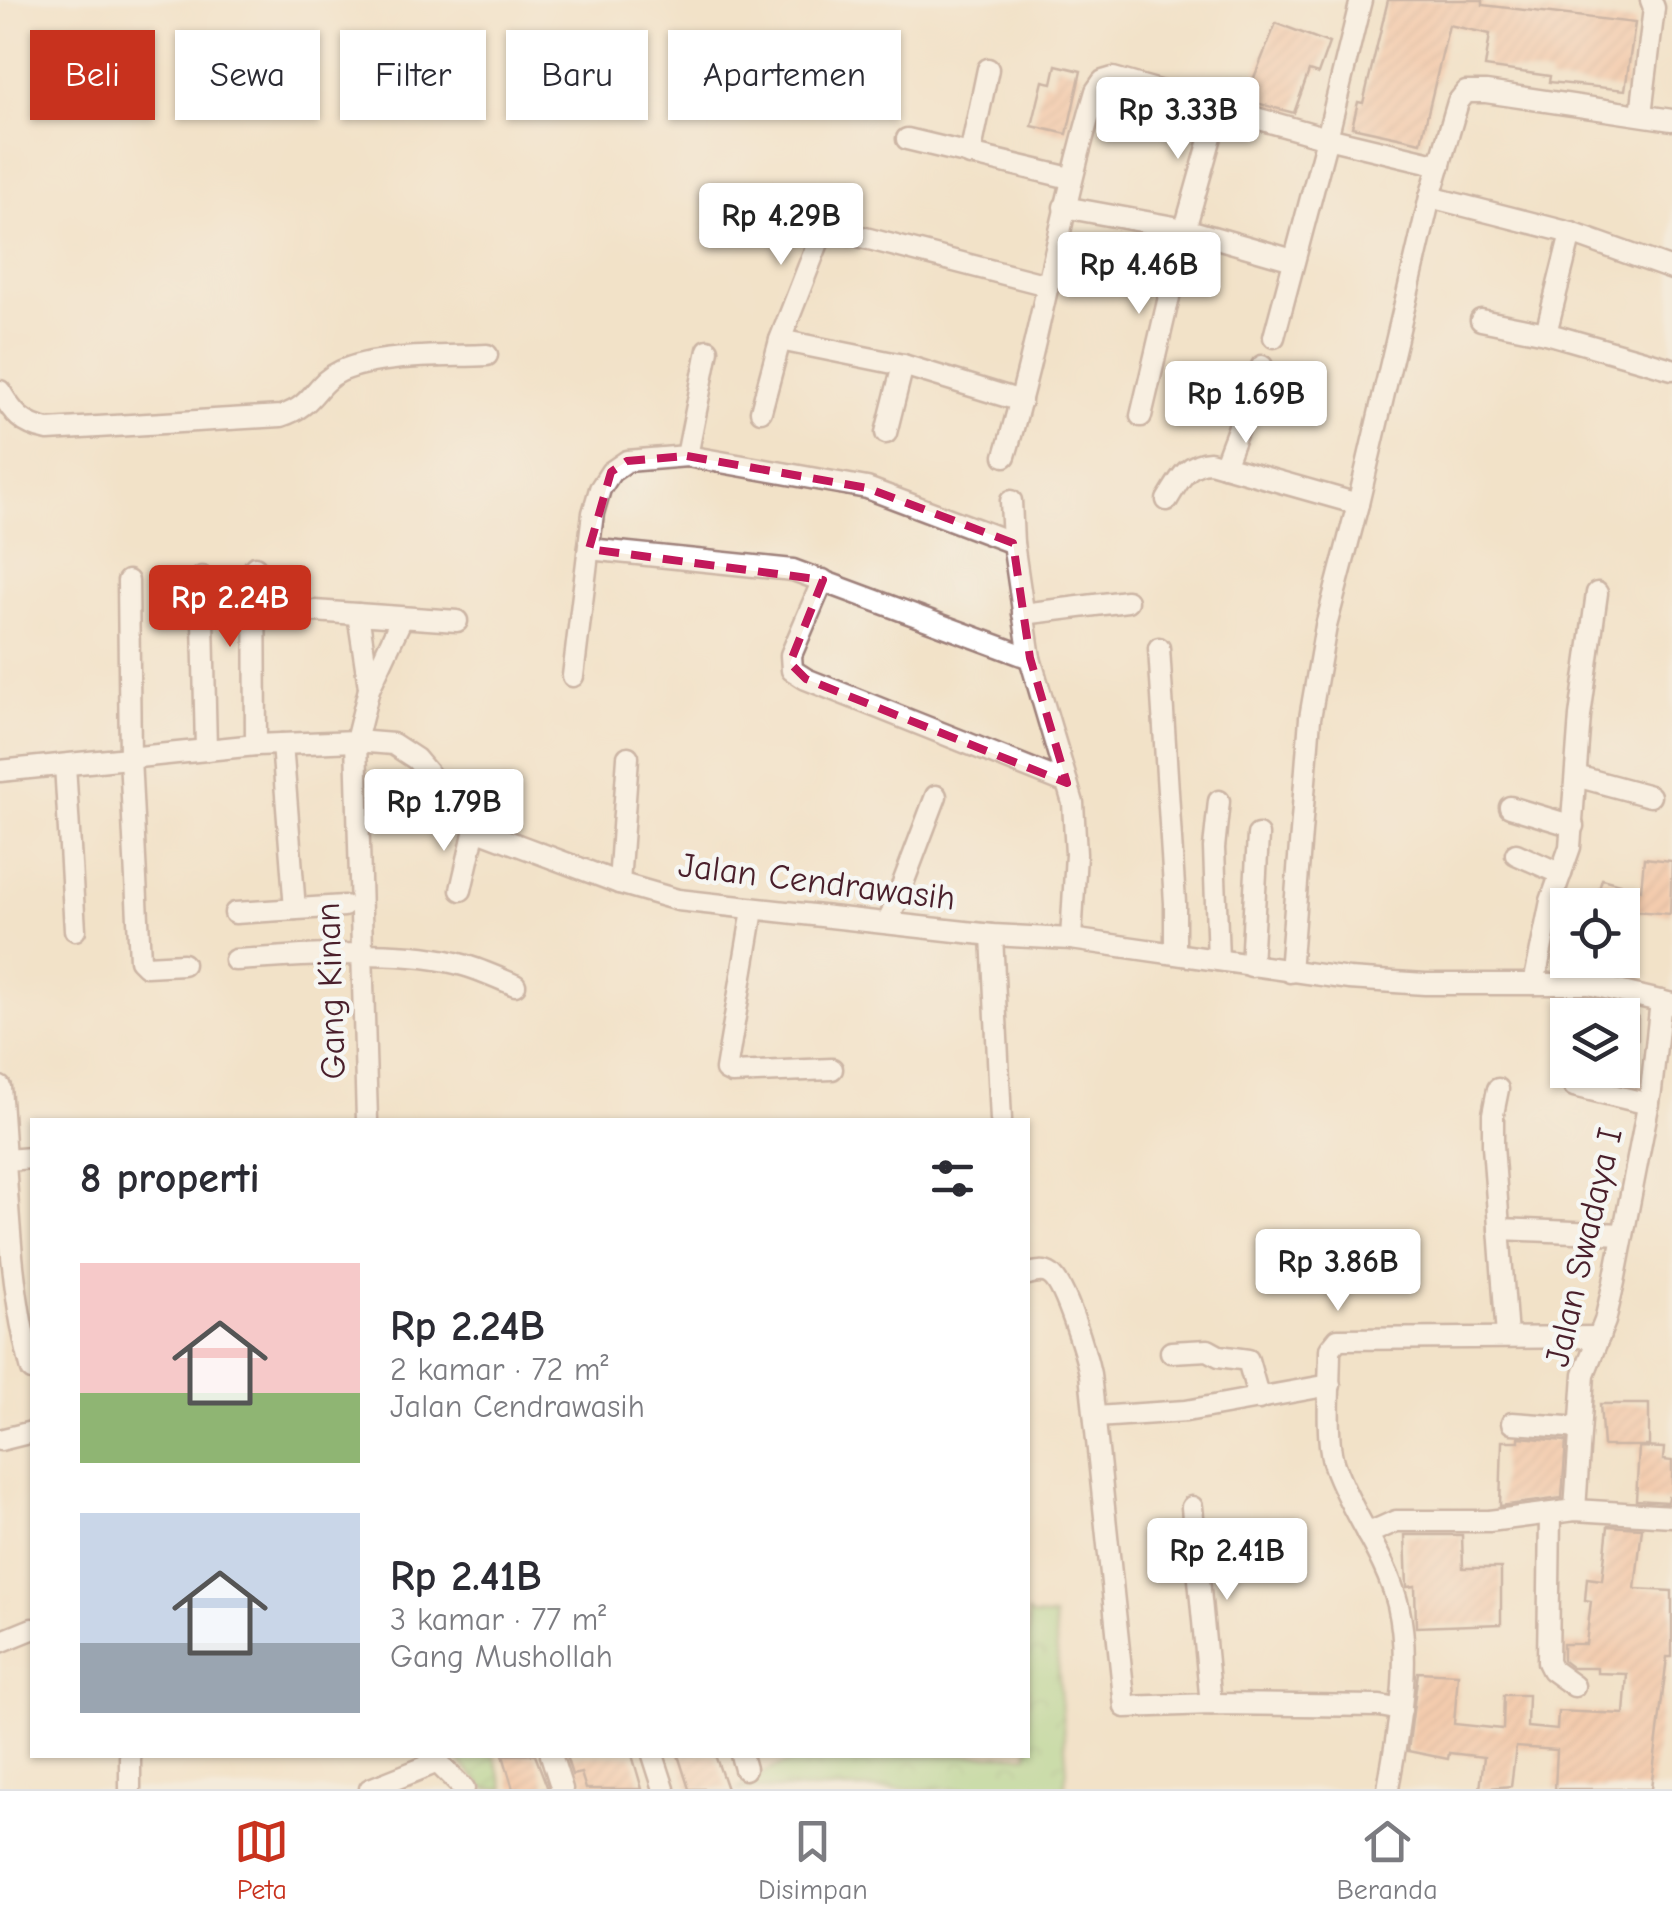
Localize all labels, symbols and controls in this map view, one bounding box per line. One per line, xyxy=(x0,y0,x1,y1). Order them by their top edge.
chip: Beli xyxy=(30,30,155,120)
chip: Sewa xyxy=(175,30,320,120)
chip: Filter xyxy=(340,30,486,120)
chip: Baru xyxy=(506,30,648,120)
chip: Apartemen xyxy=(668,30,901,120)
pin: Rp 3.33B xyxy=(1075,77,1281,162)
text: Rp 3.33B xyxy=(1118,91,1238,128)
pin: Rp 4.29B xyxy=(678,183,884,268)
text: Rp 4.29B xyxy=(721,197,841,234)
pin: Rp 4.46B xyxy=(1036,232,1242,317)
text: Rp 4.46B xyxy=(1080,246,1198,283)
pin: Rp 1.69B xyxy=(1143,361,1349,446)
text: Rp 1.69B xyxy=(1187,375,1305,412)
pin: Rp 2.24B xyxy=(127,565,333,650)
text: Rp 2.24B xyxy=(171,579,289,616)
pin: Rp 1.79B xyxy=(341,769,547,854)
text: Rp 1.79B xyxy=(386,783,502,820)
street label: Jalan Cendrawasih xyxy=(676,844,958,919)
map controls xyxy=(1550,888,1640,1088)
button: locate xyxy=(1550,888,1640,978)
street label: Gang Kinan xyxy=(307,902,354,1080)
button: layers xyxy=(1550,998,1640,1088)
street label: Jalan Swadaya I xyxy=(1536,1124,1631,1370)
icon: filters xyxy=(925,1151,980,1206)
text: 8 properti xyxy=(80,1154,260,1203)
pin: Rp 3.86B xyxy=(1235,1229,1441,1314)
text: Rp 3.86B xyxy=(1278,1243,1398,1280)
text: Rp 2.24B xyxy=(390,1302,545,1351)
icon: home xyxy=(160,1303,280,1423)
text: 2 kamar · 72 m² xyxy=(390,1351,608,1388)
text: Jalan Cendrawasih xyxy=(390,1388,645,1425)
pin: Rp 2.41B xyxy=(1124,1518,1330,1603)
text: Rp 2.41B xyxy=(1169,1532,1285,1569)
text: Rp 2.41B xyxy=(390,1552,542,1601)
icon: home xyxy=(160,1553,280,1673)
text: 3 kamar · 77 m² xyxy=(390,1601,606,1638)
text: Gang Mushollah xyxy=(390,1638,613,1675)
tab: Peta xyxy=(234,1814,289,1906)
tab: Disimpan xyxy=(758,1814,868,1906)
tab: Beranda xyxy=(1336,1814,1438,1906)

